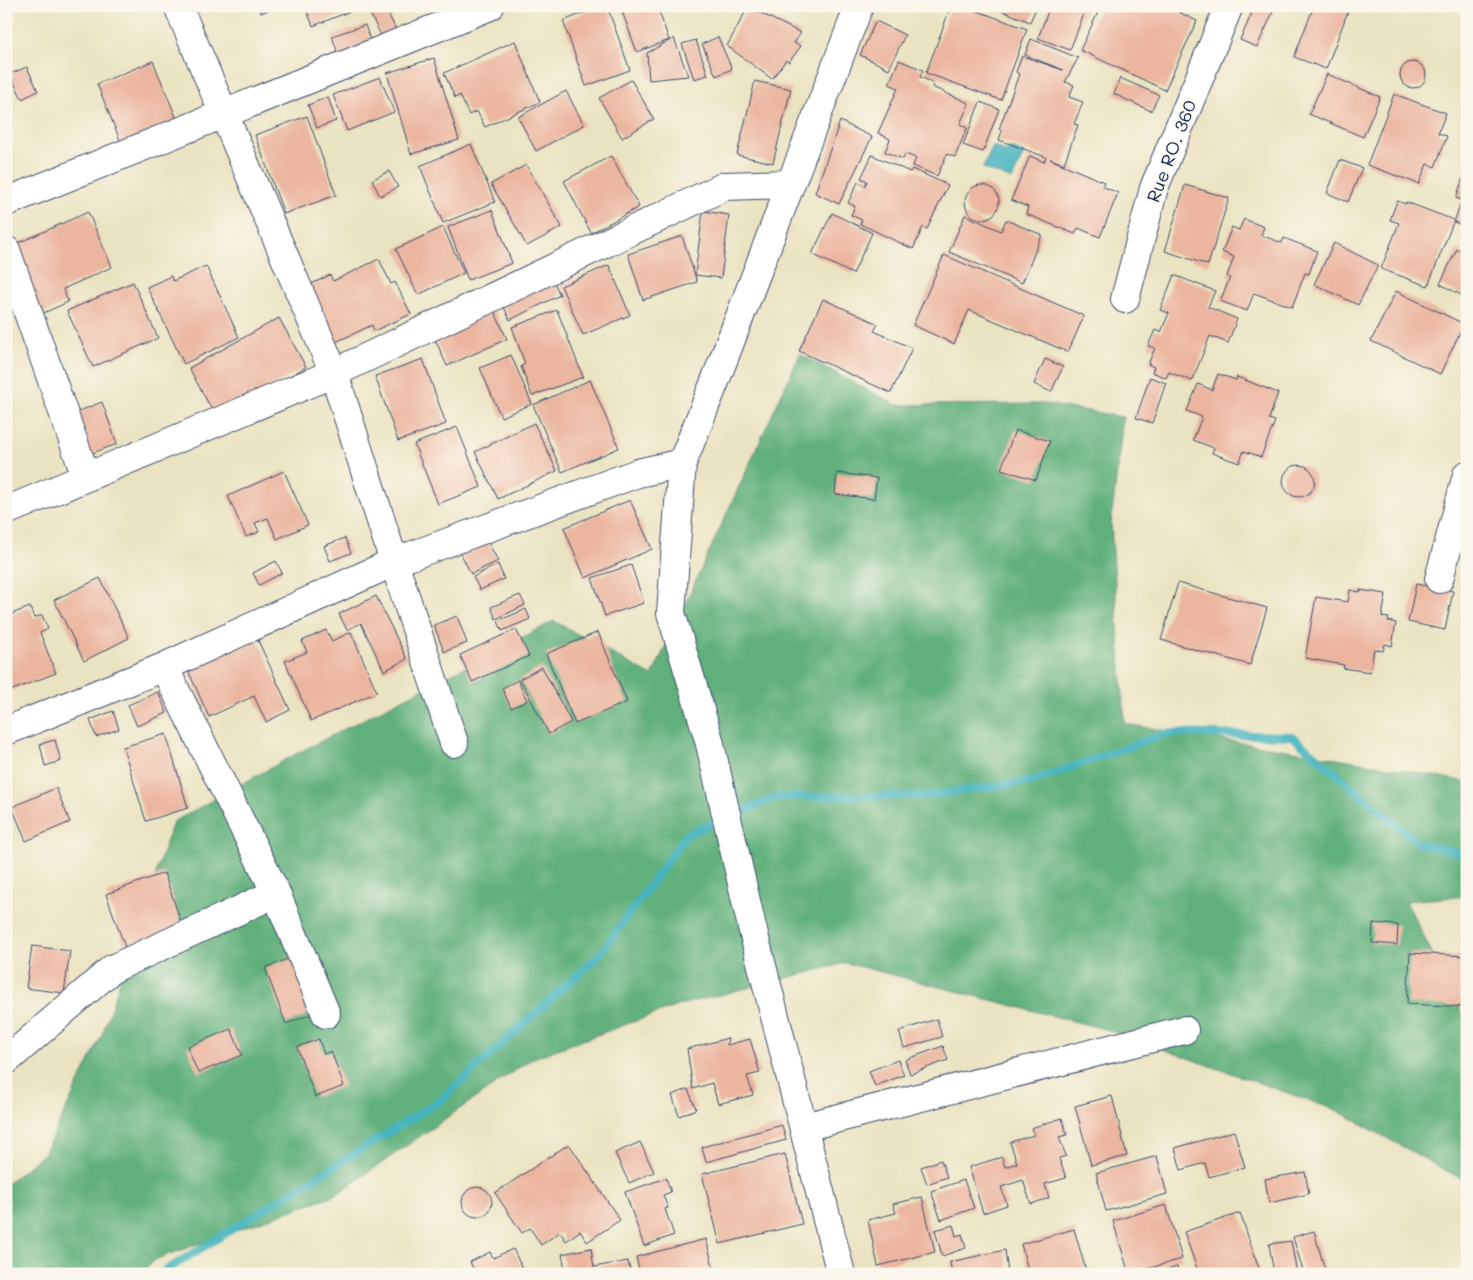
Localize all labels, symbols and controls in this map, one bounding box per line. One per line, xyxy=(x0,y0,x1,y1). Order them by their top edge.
street label: Rue RO. 360 xyxy=(1140,96,1202,206)

